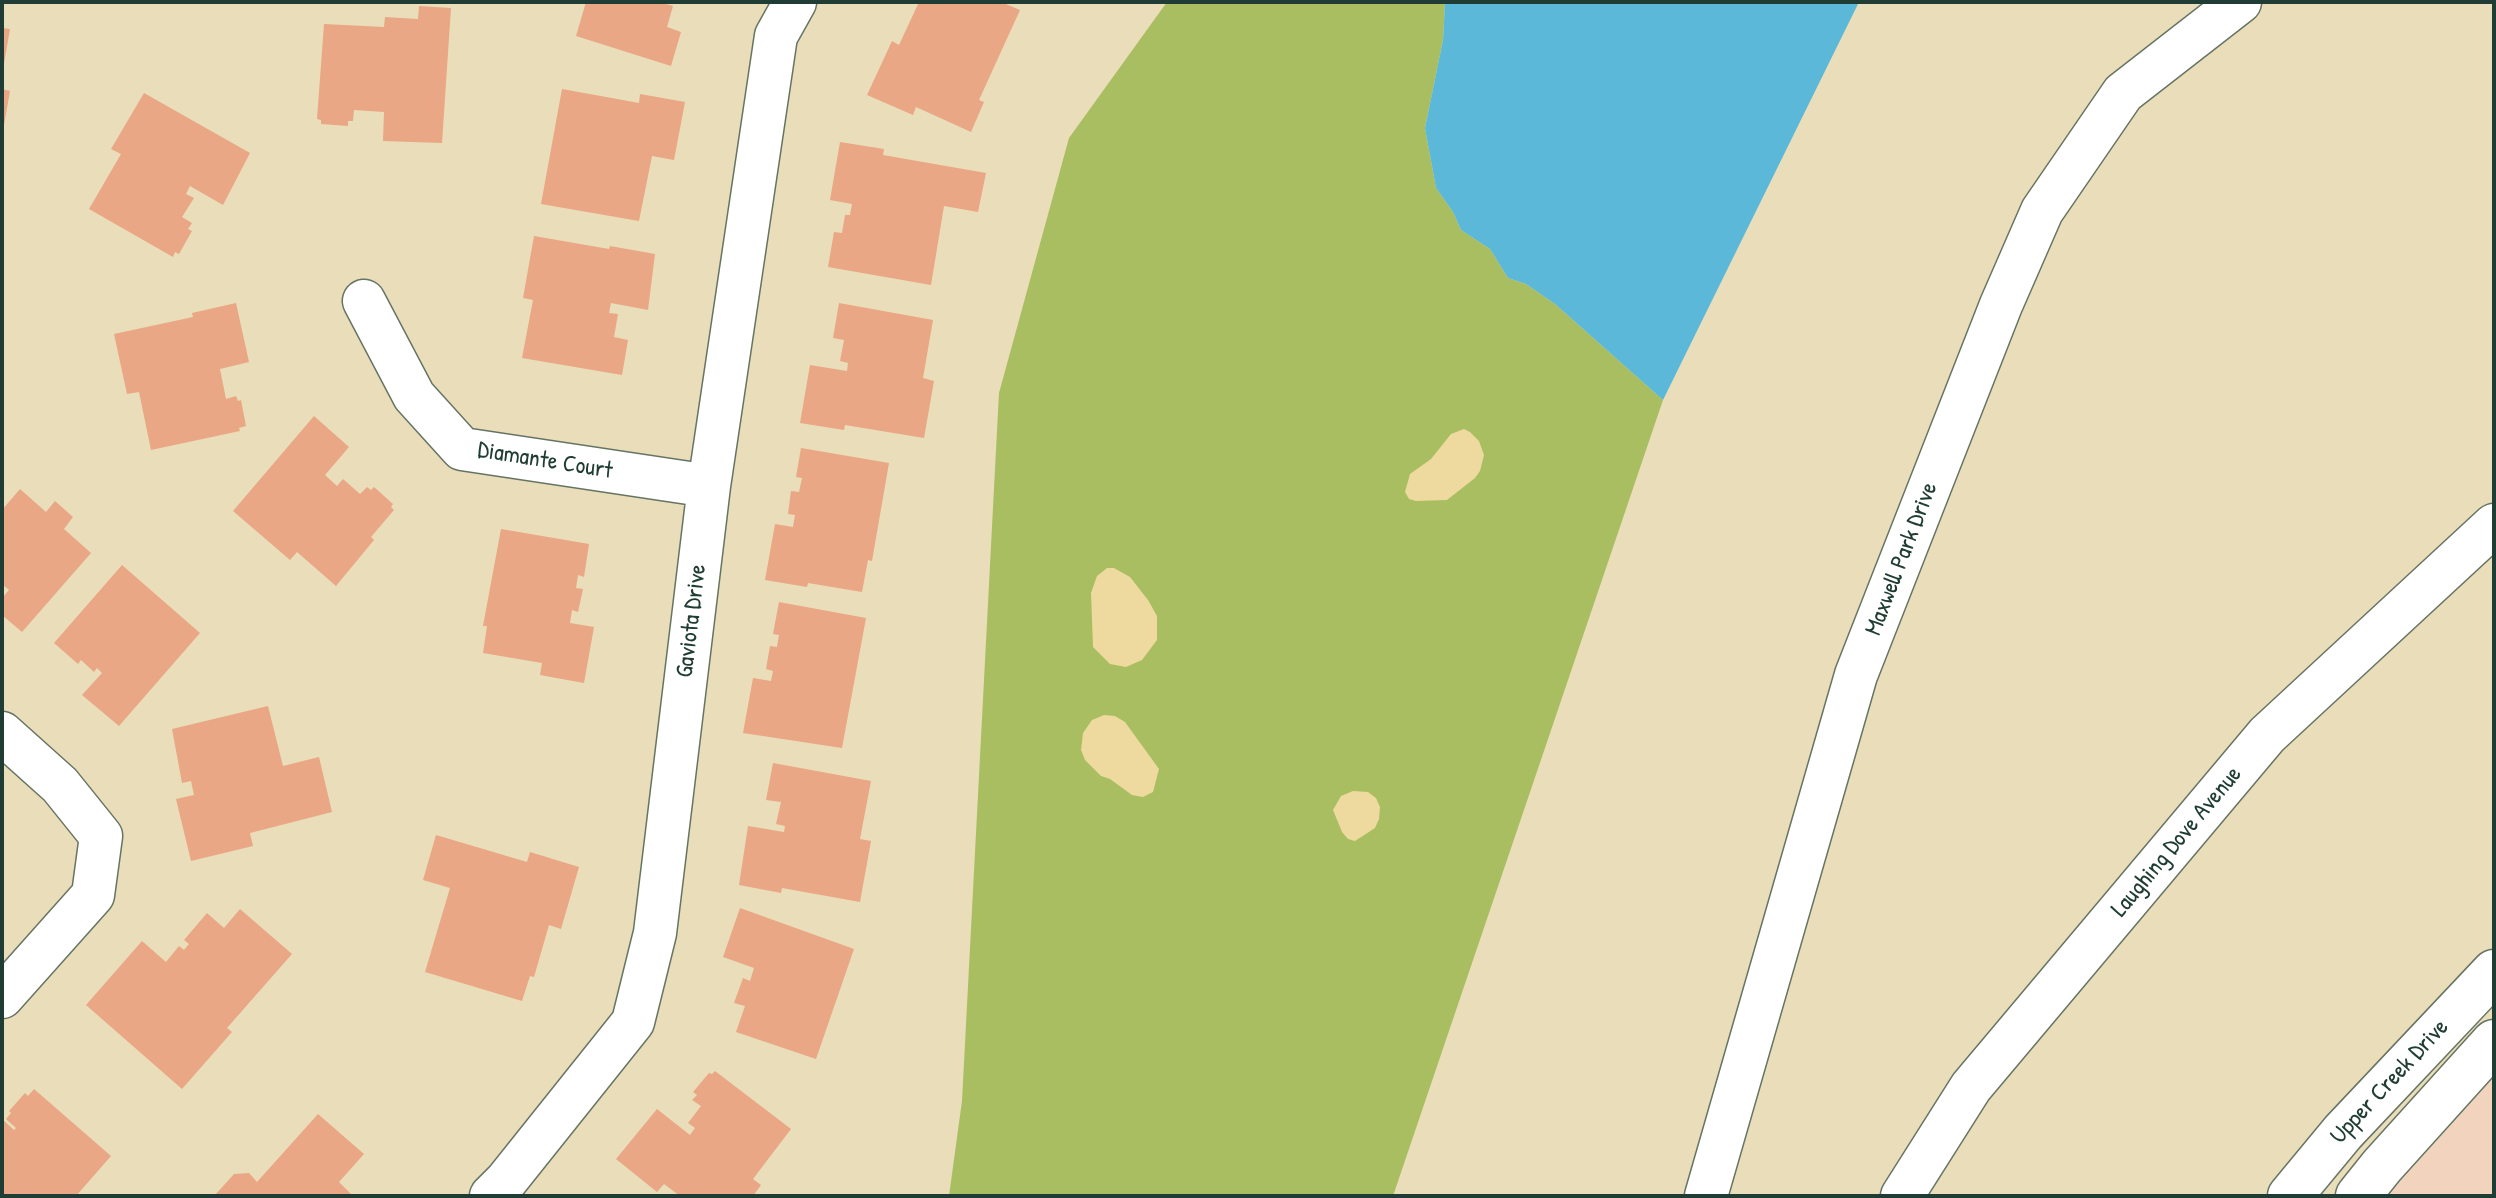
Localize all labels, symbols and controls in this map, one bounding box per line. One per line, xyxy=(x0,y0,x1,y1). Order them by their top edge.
street label: Diamante Court xyxy=(476,436,614,486)
street label: Maxwell Park Drive xyxy=(1860,478,1944,640)
street label: Gaviota Drive xyxy=(671,563,713,679)
street label: Laughing Dove Avenue xyxy=(2106,761,2248,923)
street label: Upper Creek Drive xyxy=(2325,1014,2455,1150)

